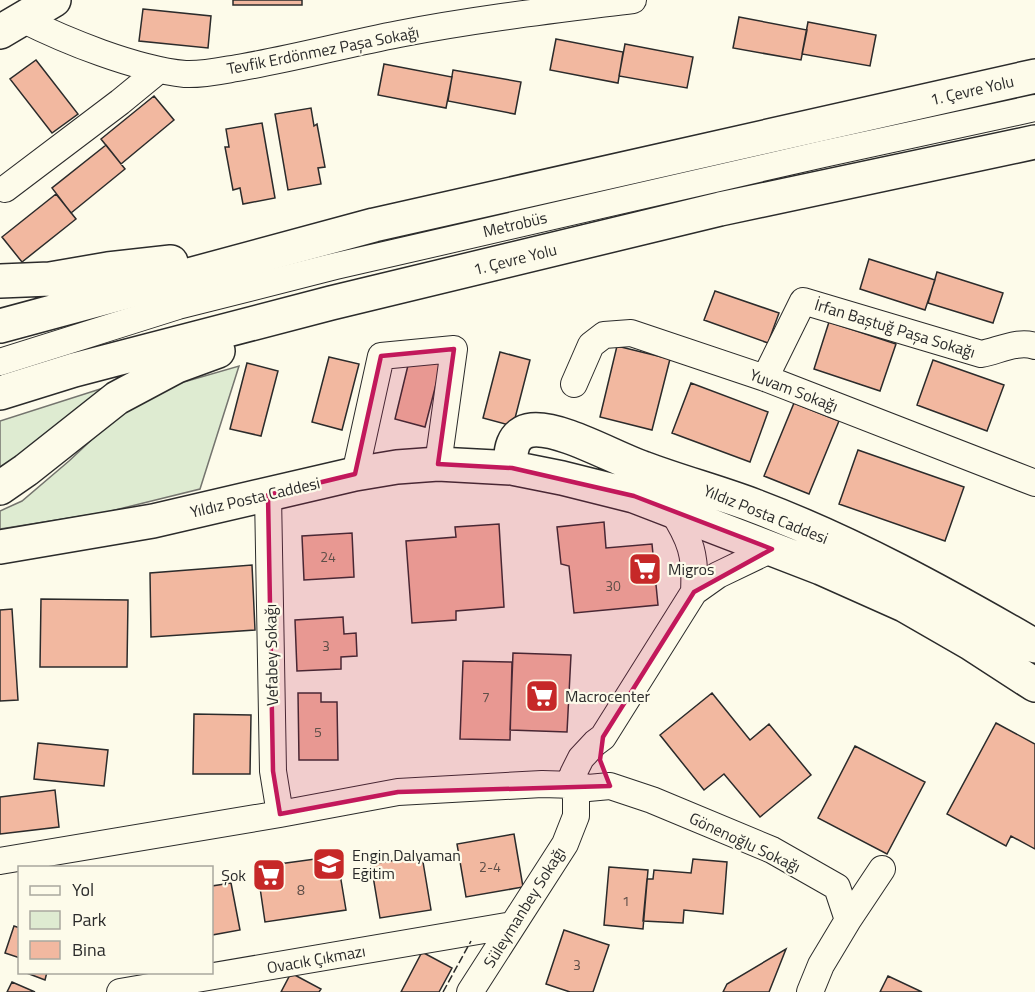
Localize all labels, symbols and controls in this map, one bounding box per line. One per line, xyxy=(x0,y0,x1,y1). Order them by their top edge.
street label: Tevfik Erdönmez Paşa Sokağı xyxy=(225,20,421,80)
street label: 1. Çevre Yolu xyxy=(928,69,1016,111)
street label: Metrobüs xyxy=(481,205,549,243)
street label: 1. Çevre Yolu xyxy=(471,237,559,281)
street label: İrfan Baştuğ Paşa Sokağı xyxy=(812,292,978,364)
street label: Yuvam Sokağı xyxy=(746,362,842,418)
street label: Yıldız Posta Caddesi xyxy=(188,470,322,524)
street label: Yıldız Posta Caddesi xyxy=(700,478,832,550)
house number: 24 xyxy=(320,546,336,567)
supermarket icon: Migros xyxy=(627,551,663,587)
place label: Migros xyxy=(668,557,714,581)
house number: 30 xyxy=(605,575,621,596)
street label: Vefabey Sokağı xyxy=(258,604,284,706)
house number: 3 xyxy=(322,635,330,656)
supermarket icon: Macrocenter xyxy=(524,678,560,714)
place label: Macrocenter xyxy=(565,684,650,708)
house number: 7 xyxy=(482,686,490,707)
house number: 5 xyxy=(314,721,322,742)
street label: Gönenoğlu Sokağı xyxy=(685,806,805,878)
street label: Süleymanbey Sokağı xyxy=(477,842,571,972)
place label: Engin Dalyaman Eğitim xyxy=(352,843,461,885)
school or university icon: Engin Dalyaman Eğitim xyxy=(311,846,347,882)
house number: 2-4 xyxy=(479,856,501,877)
supermarket icon: Şok xyxy=(251,857,287,893)
place label: Şok xyxy=(221,863,246,887)
legend xyxy=(18,866,213,974)
text: Yol xyxy=(72,876,94,903)
house number: 8 xyxy=(297,879,305,900)
house number: 1 xyxy=(622,890,630,911)
text: Park xyxy=(72,906,107,933)
text: Bina xyxy=(72,936,106,963)
street label: Ovacık Çıkmazı xyxy=(265,939,367,979)
house number: 3 xyxy=(573,954,581,975)

